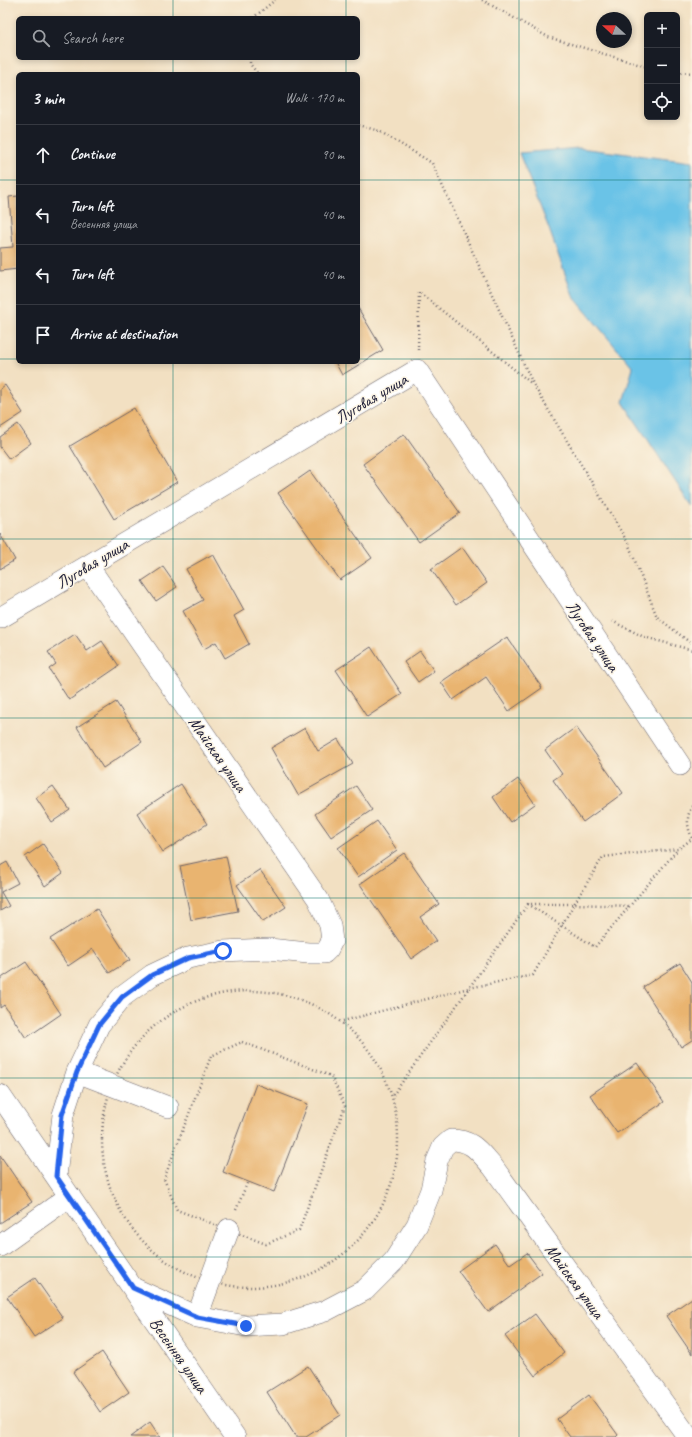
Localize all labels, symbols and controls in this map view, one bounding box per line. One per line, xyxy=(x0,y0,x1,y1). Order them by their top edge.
north arrow xyxy=(596,12,632,48)
map controls xyxy=(644,12,680,120)
button: + xyxy=(644,12,680,48)
search box xyxy=(16,16,360,60)
icon: search xyxy=(30,27,52,49)
text: Search here xyxy=(62,29,123,48)
button: − xyxy=(644,48,680,84)
button: locate xyxy=(644,84,680,120)
text: 3 min xyxy=(32,88,65,109)
text: Walk · 170 m xyxy=(285,90,344,106)
icon: ahead xyxy=(32,144,54,166)
text: Continue xyxy=(70,145,115,164)
text: 90 m xyxy=(322,147,344,163)
text: Turn left xyxy=(70,197,113,216)
icon: left xyxy=(32,204,54,226)
text: 40 m xyxy=(322,207,344,223)
text: Весенняя улица xyxy=(70,216,137,232)
icon: left xyxy=(32,264,54,286)
text: Turn left xyxy=(70,265,113,284)
text: 40 m xyxy=(322,267,344,283)
icon: arrive xyxy=(32,324,54,346)
text: Arrive at destination xyxy=(70,325,177,344)
street label: Луговая улица xyxy=(331,368,413,428)
street label: Луговая улица xyxy=(52,533,134,593)
street label: Луговая улица xyxy=(561,597,625,677)
street label: Майская улица xyxy=(184,713,252,797)
route start xyxy=(214,942,232,960)
street label: Майская улица xyxy=(540,1240,609,1324)
street label: Весенняя улица xyxy=(145,1313,213,1398)
route end xyxy=(237,1317,255,1335)

